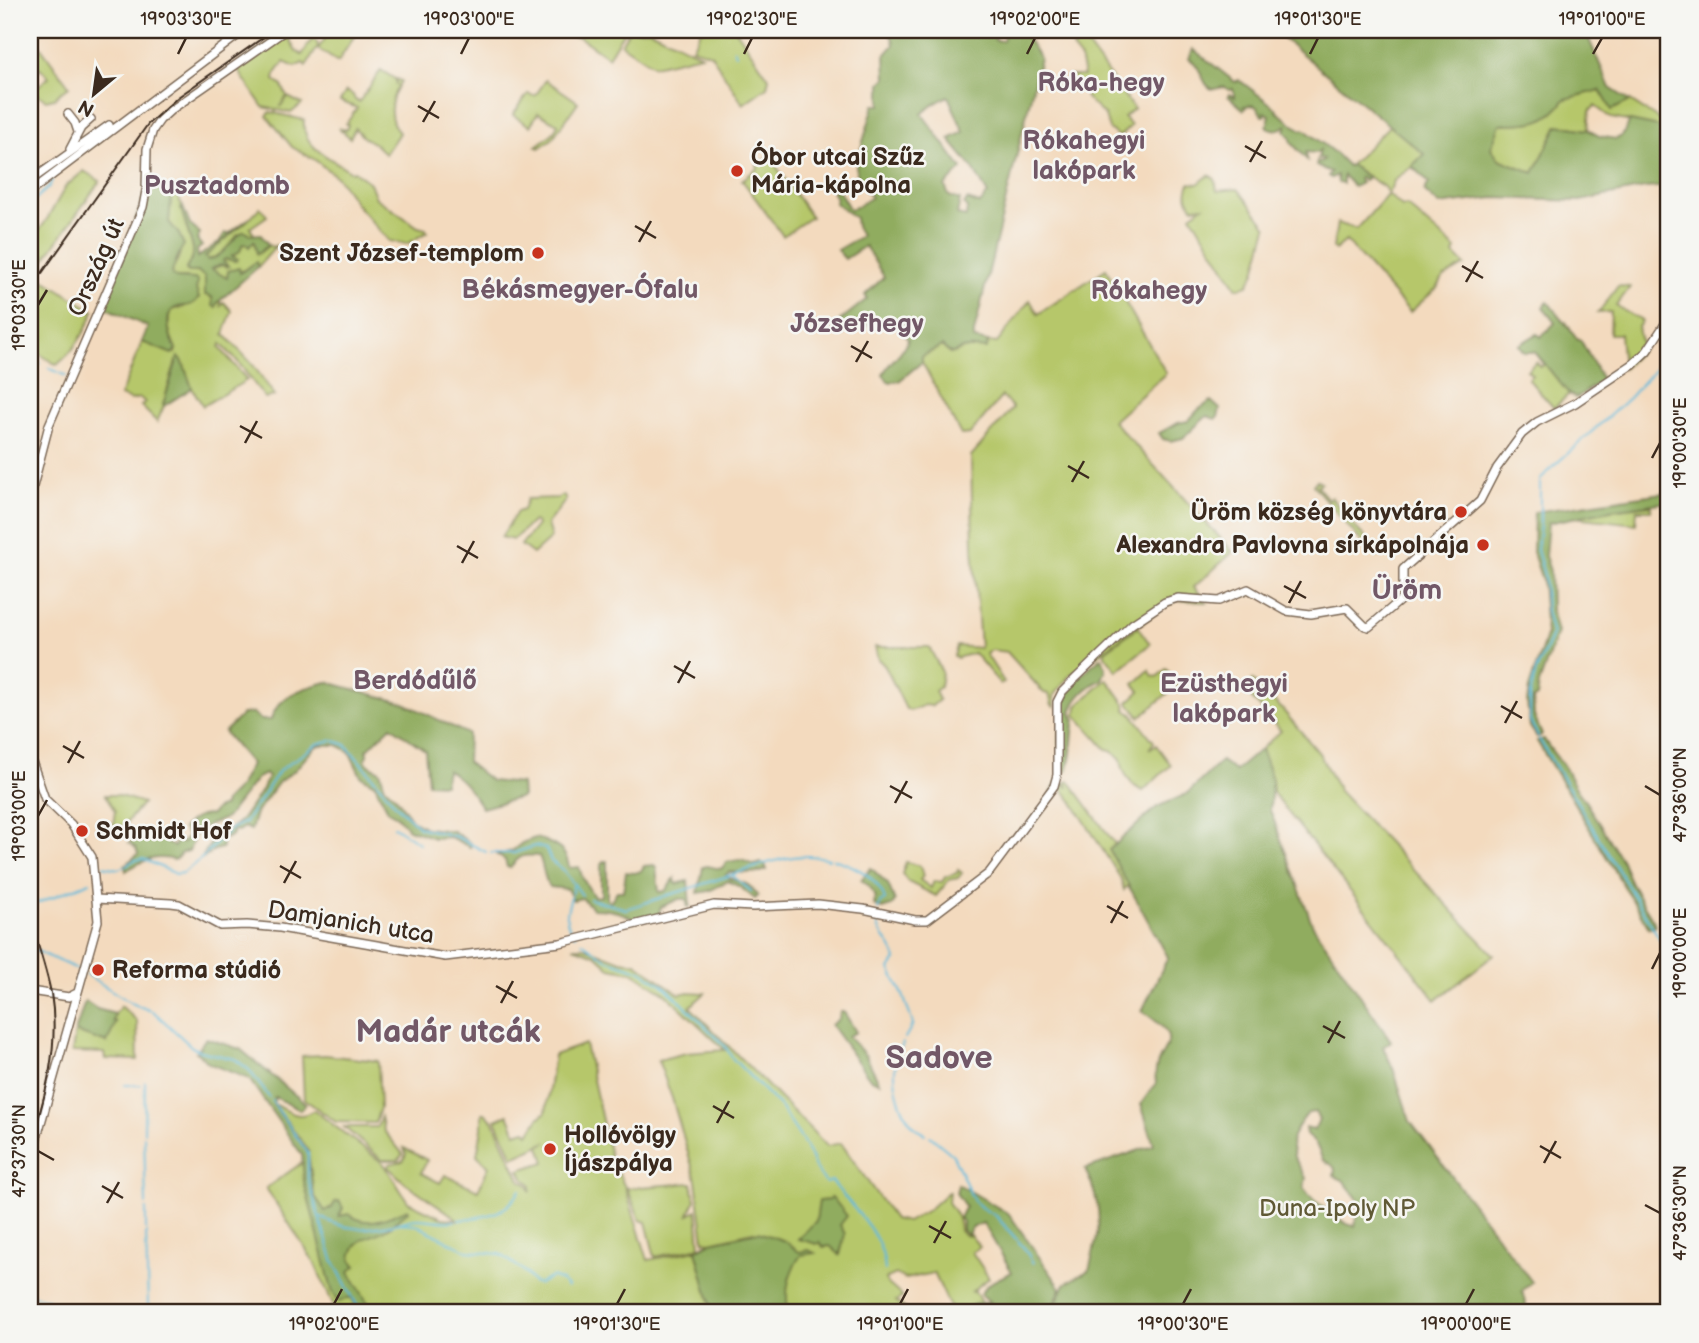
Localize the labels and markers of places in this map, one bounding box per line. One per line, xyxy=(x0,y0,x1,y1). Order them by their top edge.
place label: Óbor utcai Szűz Mária-kápolna xyxy=(751,140,925,200)
marker: Óbor utcai Szűz Mária-kápolna xyxy=(729,163,745,179)
place label: Szent József-templom xyxy=(279,239,524,268)
marker: Szent József-templom xyxy=(530,245,546,261)
place label: Üröm község könyvtára xyxy=(1191,498,1447,527)
marker: Üröm község könyvtára xyxy=(1453,504,1469,520)
place label: Alexandra Pavlovna sírkápolnája xyxy=(1116,531,1469,560)
marker: Alexandra Pavlovna sírkápolnája xyxy=(1475,537,1491,553)
place label: Schmidt Hof xyxy=(96,817,233,846)
marker: Schmidt Hof xyxy=(74,823,90,839)
place label: Reforma stúdió xyxy=(112,956,281,985)
marker: Reforma stúdió xyxy=(90,962,106,978)
place label: Hollóvölgy Íjászpálya xyxy=(564,1121,676,1178)
marker: Hollóvölgy Íjászpálya xyxy=(542,1141,558,1157)

